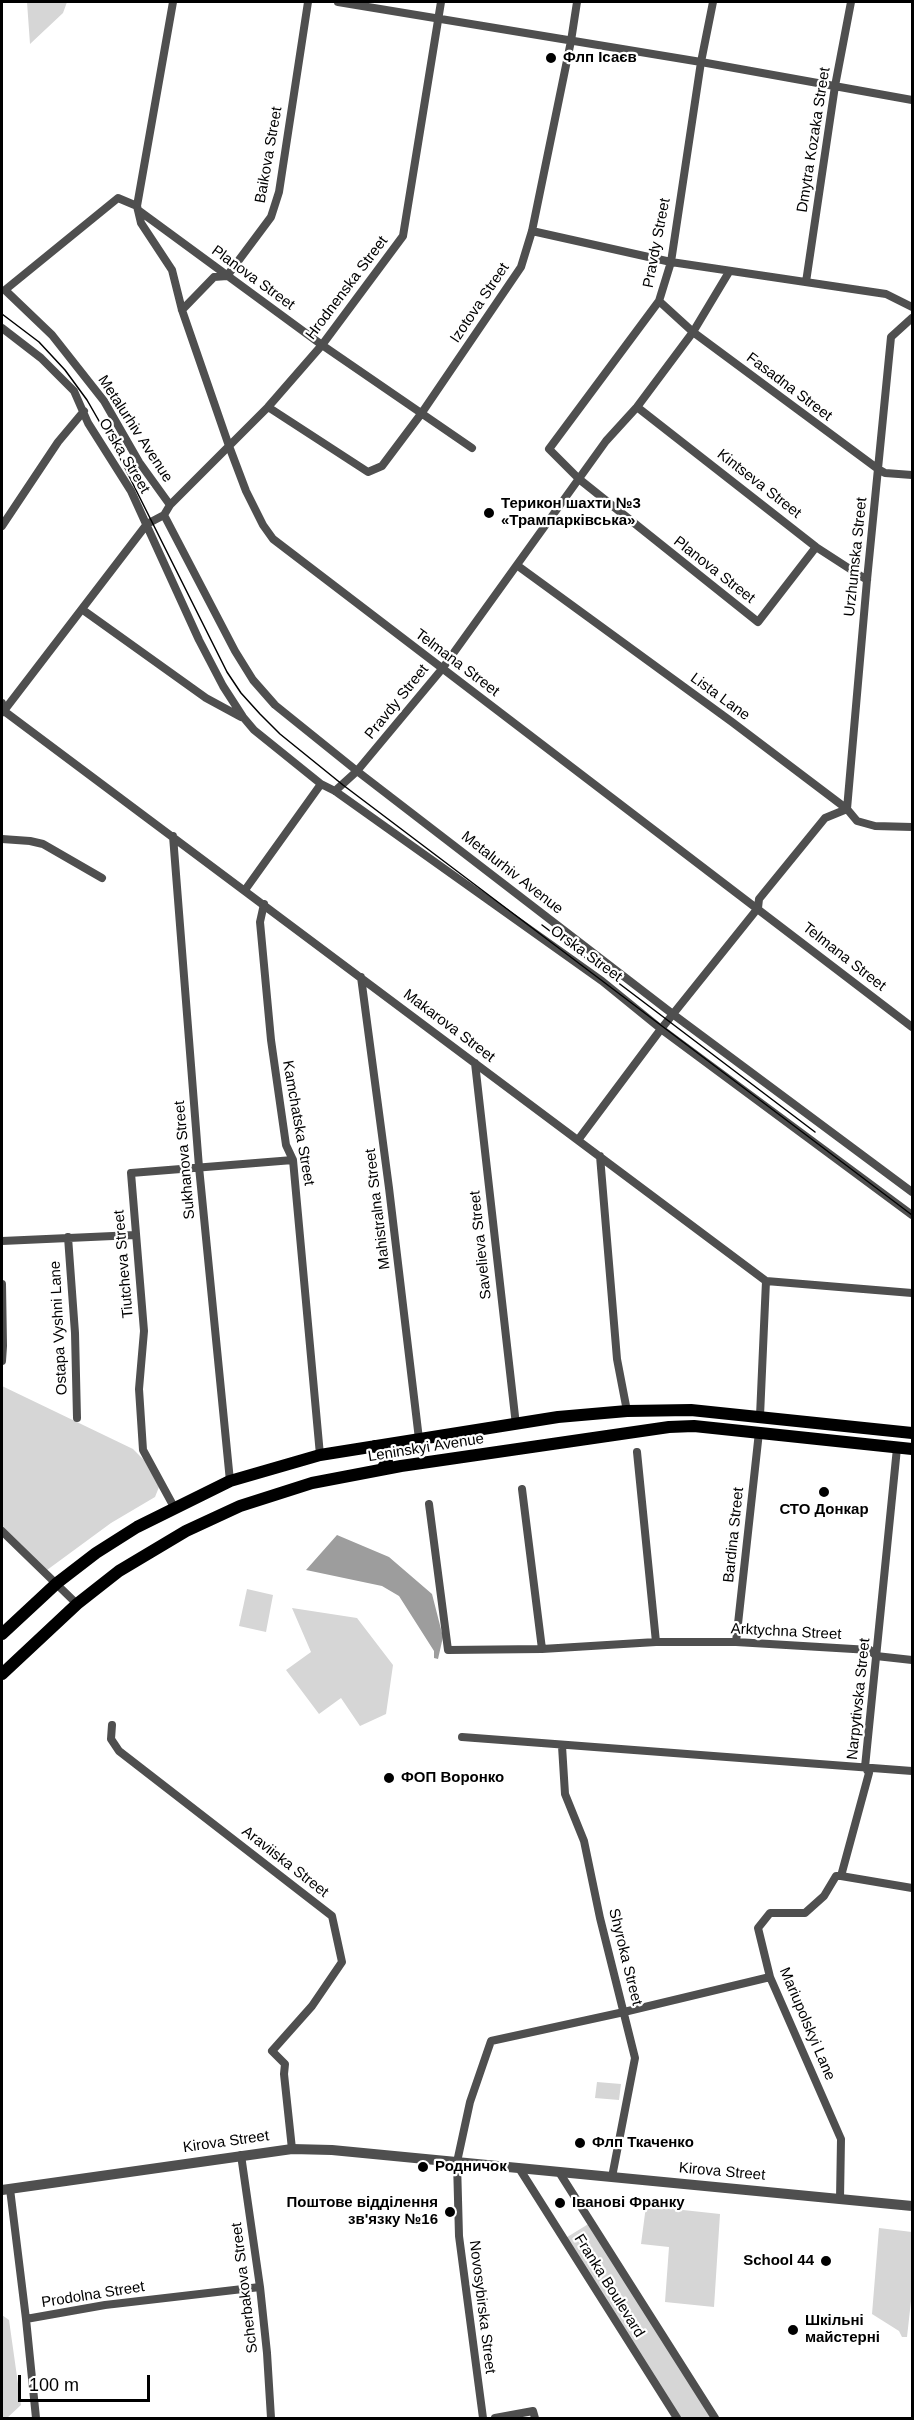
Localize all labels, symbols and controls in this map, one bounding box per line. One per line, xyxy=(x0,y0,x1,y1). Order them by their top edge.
place label: Флп Ісаєв xyxy=(563,49,637,67)
marker: Флп Ісаєв xyxy=(544,51,558,65)
street label: Dmytra Kozaka Street xyxy=(794,66,834,214)
street label: Baikova Street xyxy=(252,105,286,205)
street label: Pravdy Street xyxy=(639,197,675,289)
street label: Hrodnenska Street xyxy=(302,233,392,343)
street label: Planova Street xyxy=(208,242,298,314)
street label: Izotova Street xyxy=(447,260,513,346)
street label: Fasadna Street xyxy=(743,349,835,425)
street label: Metalurhiv Avenue xyxy=(94,372,176,486)
street label: Orska Street xyxy=(95,415,153,497)
street label: Kintseva Street xyxy=(713,446,805,522)
place label: Терикон шахти №3 «Трампарківська» xyxy=(501,495,641,530)
street label: Urzhumska Street xyxy=(841,496,871,618)
marker: Терикон шахти №3 «Трампарківська» xyxy=(482,506,496,520)
street label: Planova Street xyxy=(670,533,758,607)
street label: Telmana Street xyxy=(411,625,503,701)
street label: Pravdy Street xyxy=(361,661,433,743)
street label: Lista Lane xyxy=(687,669,753,725)
street label: Metalurhiv Avenue xyxy=(458,828,566,918)
street label: Telmana Street xyxy=(799,919,889,995)
street label: Orska Street xyxy=(547,922,625,986)
street label: Makarova Street xyxy=(400,986,498,1066)
street label: Kamchatska Street xyxy=(278,1059,318,1187)
street label: Sukhanova Street xyxy=(171,1100,199,1220)
street label: Mahistralna Street xyxy=(362,1147,394,1271)
street label: Savelieva Street xyxy=(466,1190,496,1300)
street label: Tiutcheva Street xyxy=(110,1209,138,1319)
street label: Ostapa Vyshni Lane xyxy=(46,1260,72,1396)
street label: Leninskyi Avenue xyxy=(367,1430,485,1466)
marker: СТО Донкар xyxy=(817,1485,831,1499)
street label: Bardina Street xyxy=(720,1486,748,1584)
place label: СТО Донкар xyxy=(779,1501,869,1519)
street label: Arktychna Street xyxy=(730,1620,842,1644)
street label: Narpytivska Street xyxy=(844,1637,874,1761)
place label: ФОП Воронко xyxy=(401,1769,504,1787)
marker: ФОП Воронко xyxy=(382,1771,396,1785)
street label: Araviiska Street xyxy=(238,1823,332,1901)
street label: Shyroka Street xyxy=(604,1907,646,2007)
street label: Mariupolskyi Lane xyxy=(775,1965,839,2083)
street label: Kirova Street xyxy=(182,2127,270,2157)
place label: Флп Ткаченко xyxy=(592,2134,694,2152)
marker: Флп Ткаченко xyxy=(573,2136,587,2150)
place label: Родничок xyxy=(435,2158,507,2176)
street label: Kirova Street xyxy=(678,2159,766,2185)
marker: Родничок xyxy=(416,2160,430,2174)
place label: Поштове відділення зв'язку №16 xyxy=(287,2194,438,2229)
place label: Іванові Франку xyxy=(572,2194,685,2212)
marker: Іванові Франку xyxy=(553,2196,567,2210)
marker: Поштове відділення зв'язку №16 xyxy=(443,2205,457,2219)
street label: Scherbakova Street xyxy=(228,2222,262,2354)
street label: Franka Boulevard xyxy=(570,2231,648,2341)
street label: Novosybirska Street xyxy=(465,2239,499,2375)
place label: School 44 xyxy=(743,2252,814,2270)
marker: School 44 xyxy=(819,2254,833,2268)
street label: Prodolna Street xyxy=(40,2278,146,2312)
place label: Шкільні майстерні xyxy=(805,2312,880,2347)
marker: Шкільні майстерні xyxy=(786,2323,800,2337)
scale bar xyxy=(21,2363,153,2401)
text: 100 m xyxy=(29,2375,79,2395)

